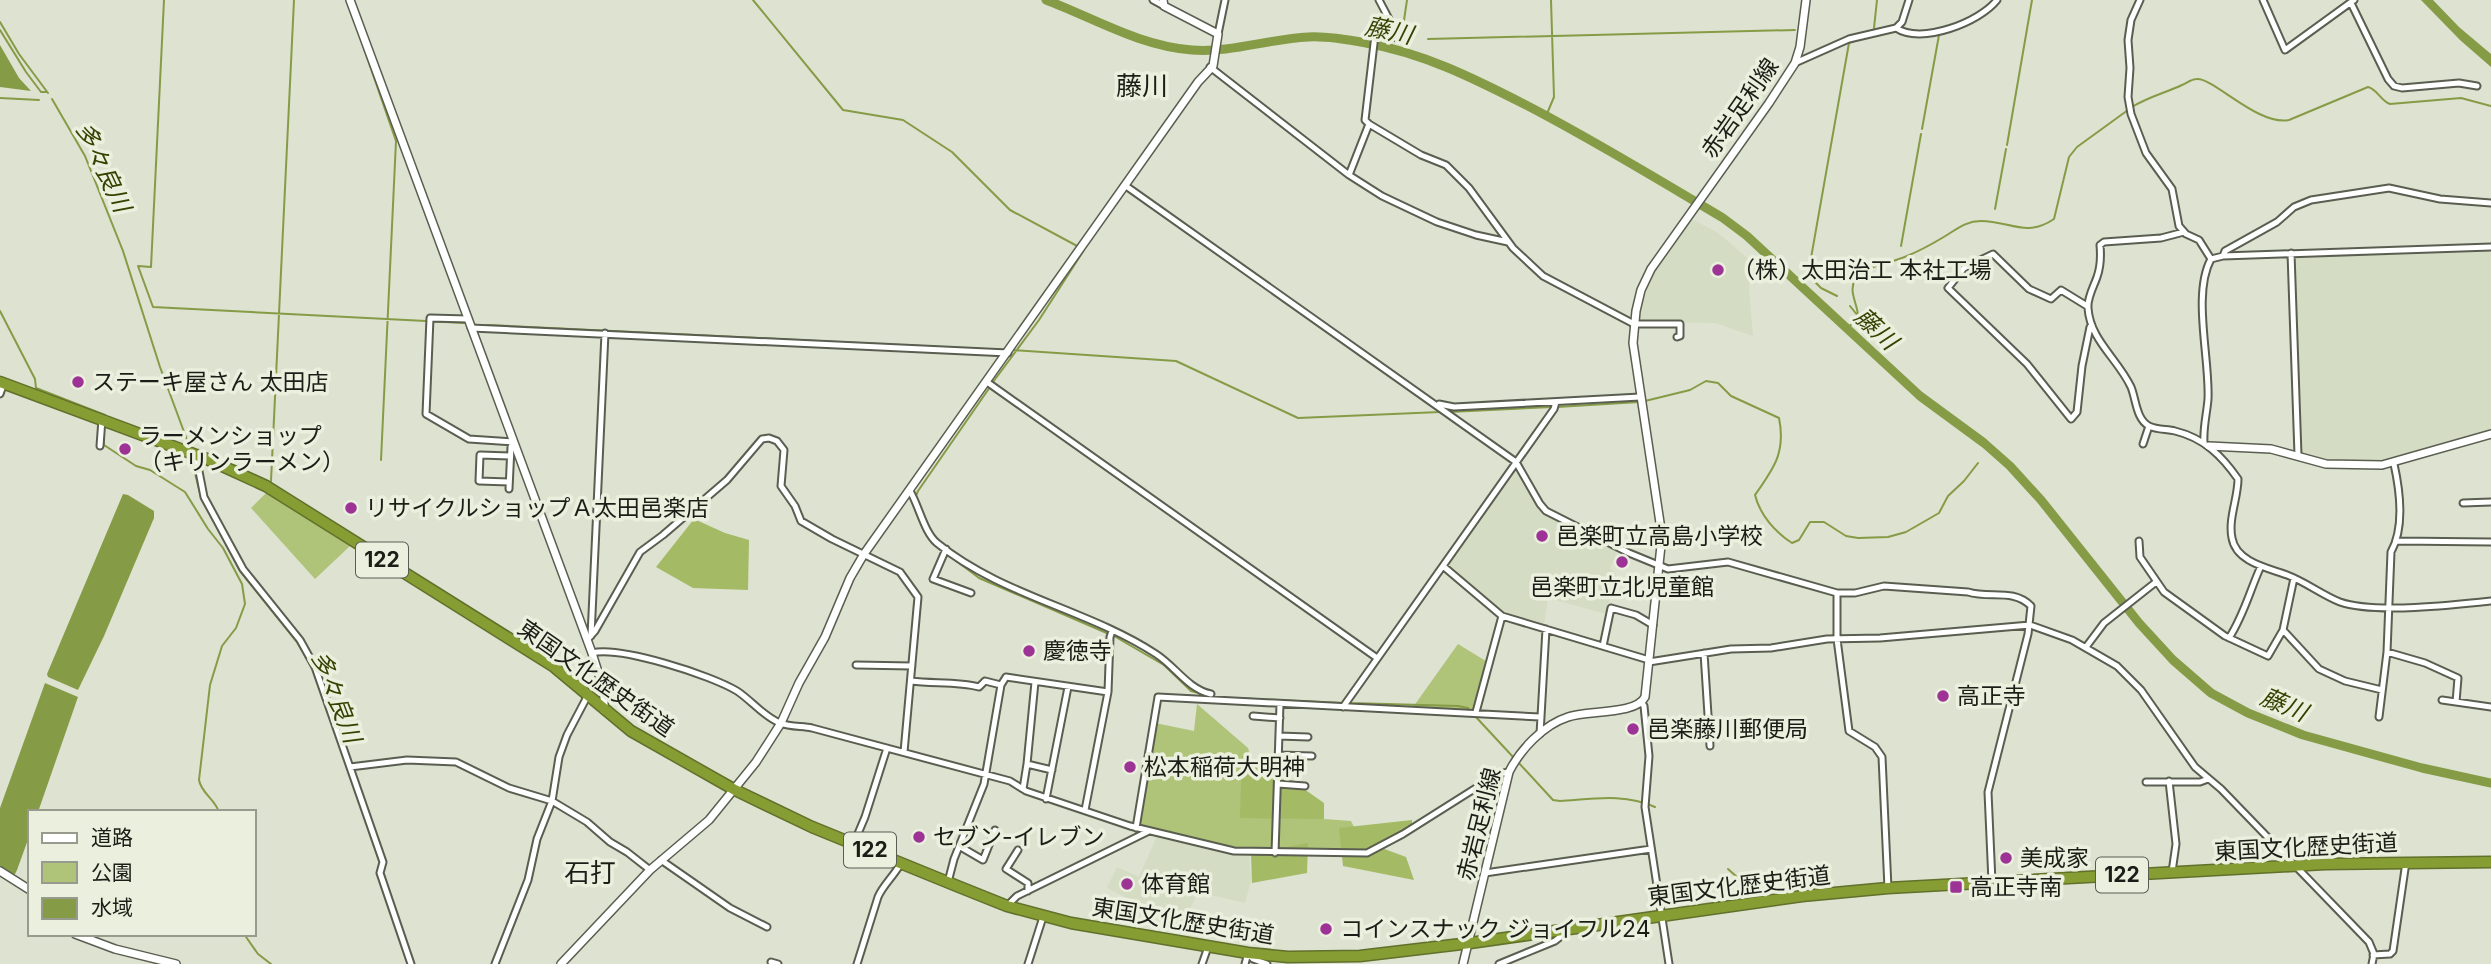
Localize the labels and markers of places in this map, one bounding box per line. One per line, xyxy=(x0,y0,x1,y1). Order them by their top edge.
place label: （株）太田治工 本社工場 xyxy=(1732,256,1991,284)
marker: （株）太田治工 本社工場 xyxy=(1710,262,1726,278)
place label: ステーキ屋さん 太田店 xyxy=(92,368,328,396)
marker: ステーキ屋さん 太田店 xyxy=(70,374,86,390)
place label: ラーメンショップ （キリンラーメン） xyxy=(139,422,345,476)
marker: ラーメンショップ （キリンラーメン） xyxy=(117,441,133,457)
place label: リサイクルショップＡ太田邑楽店 xyxy=(365,494,709,522)
marker: リサイクルショップＡ太田邑楽店 xyxy=(343,500,359,516)
place label: 邑楽町立高島小学校 xyxy=(1556,522,1763,550)
marker: 邑楽町立高島小学校 xyxy=(1534,528,1550,544)
marker: 邑楽町立北児童館 xyxy=(1614,554,1630,570)
place label: 邑楽町立北児童館 xyxy=(1530,573,1714,601)
place label: 慶徳寺 xyxy=(1043,637,1112,665)
marker: 慶徳寺 xyxy=(1021,643,1037,659)
place label: 高正寺 xyxy=(1957,682,2026,710)
marker: 高正寺 xyxy=(1935,688,1951,704)
place label: 邑楽藤川郵便局 xyxy=(1647,715,1808,743)
marker: 邑楽藤川郵便局 xyxy=(1625,721,1641,737)
place label: 松本稲荷大明神 xyxy=(1144,753,1305,781)
marker: 松本稲荷大明神 xyxy=(1122,759,1138,775)
place label: セブン-イレブン xyxy=(933,823,1105,851)
marker: セブン-イレブン xyxy=(911,829,927,845)
place label: 美成家 xyxy=(2020,844,2089,872)
marker: 美成家 xyxy=(1998,850,2014,866)
place label: 体育館 xyxy=(1141,870,1210,898)
place label: 高正寺南 xyxy=(1970,873,2062,901)
marker: 体育館 xyxy=(1119,876,1135,892)
marker: 高正寺南 xyxy=(1948,879,1964,895)
place label: コインスナック ジョイフル24 xyxy=(1340,915,1651,943)
marker: コインスナック ジョイフル24 xyxy=(1318,921,1334,937)

